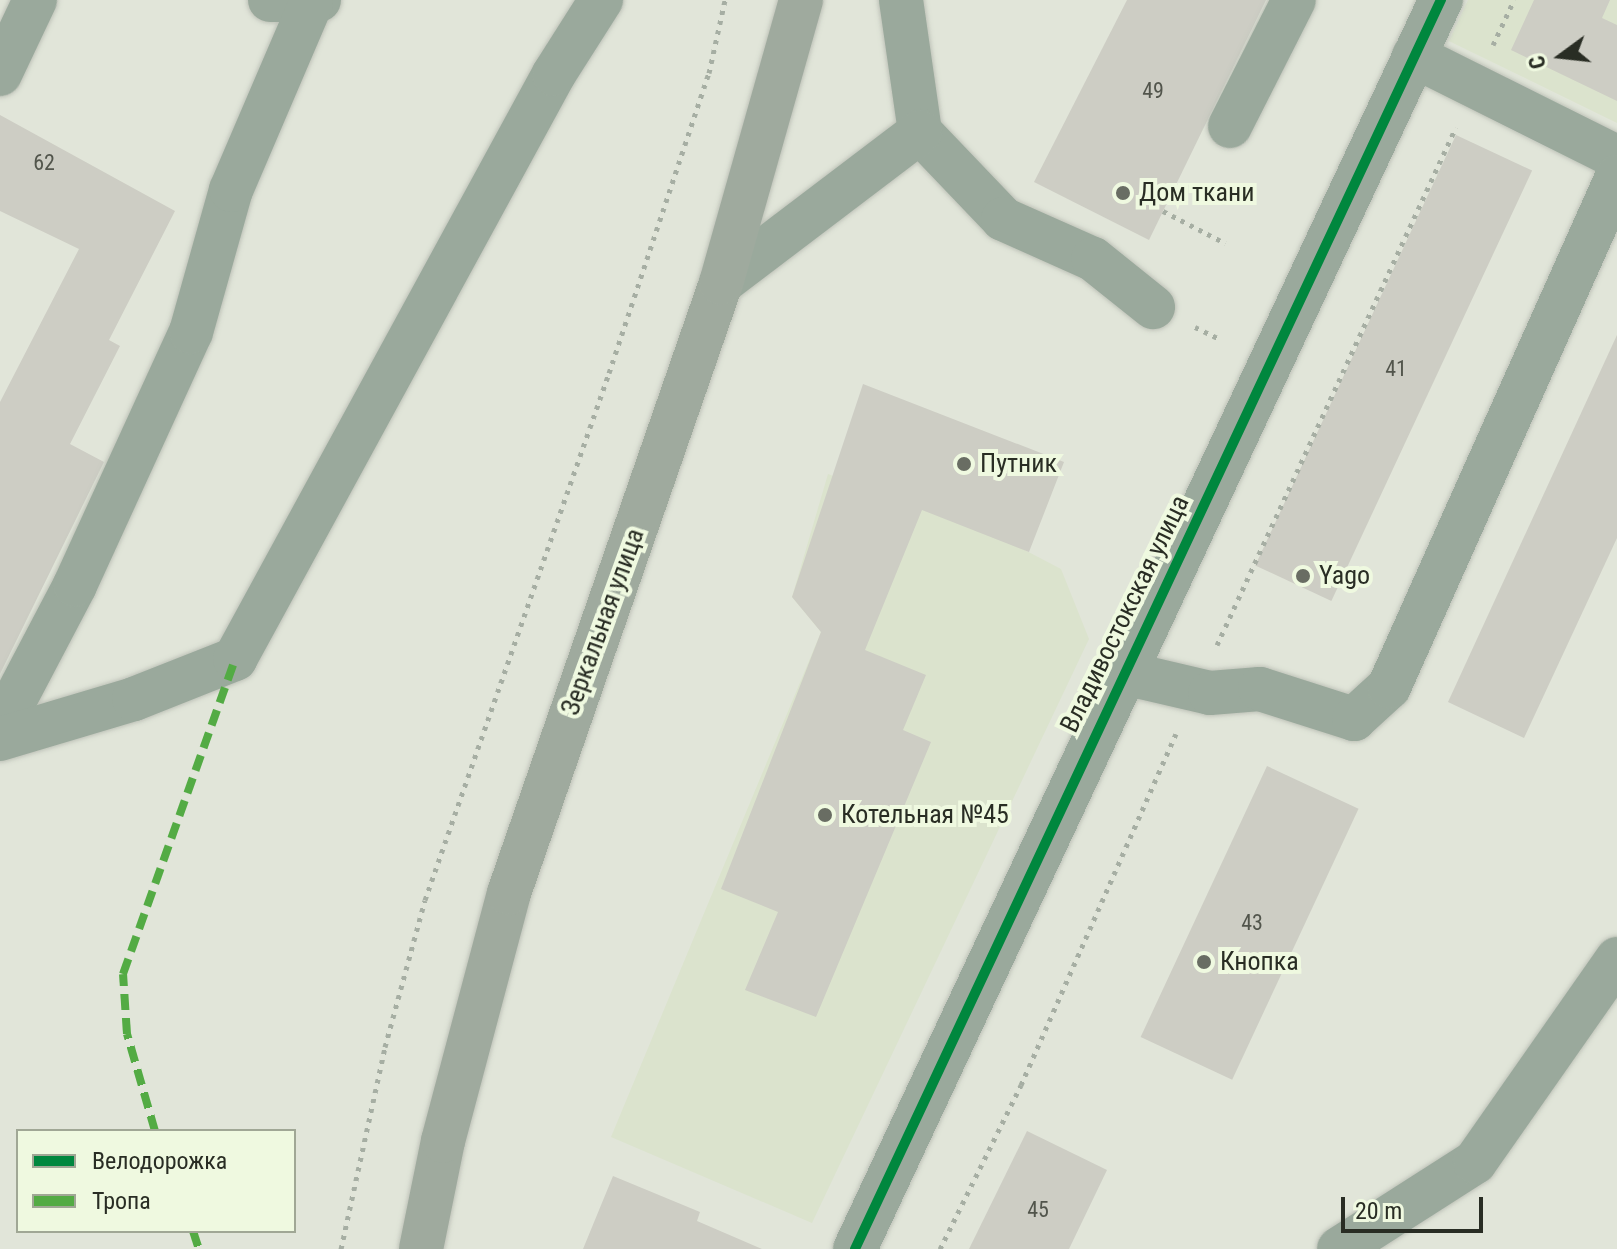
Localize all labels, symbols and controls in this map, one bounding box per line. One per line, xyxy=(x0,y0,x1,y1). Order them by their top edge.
north arrow xyxy=(1521,16,1601,96)
text: С xyxy=(1524,53,1551,72)
house number: 49 xyxy=(1142,78,1164,104)
house number: 62 xyxy=(33,150,55,176)
place label: Дом ткани xyxy=(1139,177,1254,209)
marker: Дом ткани xyxy=(1114,184,1132,202)
house number: 41 xyxy=(1385,356,1407,382)
place label: Путник xyxy=(980,448,1057,480)
marker: Путник xyxy=(955,455,973,473)
street label: Владивостокская улица xyxy=(1054,491,1196,737)
street label: Зеркальная улица xyxy=(555,524,651,720)
place label: Yago xyxy=(1319,560,1370,592)
marker: Yago xyxy=(1294,567,1312,585)
place label: Котельная №45 xyxy=(841,799,1009,831)
marker: Котельная №45 xyxy=(816,806,834,824)
house number: 43 xyxy=(1241,910,1263,936)
place label: Кнопка xyxy=(1220,946,1299,978)
marker: Кнопка xyxy=(1195,953,1213,971)
legend xyxy=(16,1129,296,1233)
text: Велодорожка xyxy=(92,1147,227,1175)
scale bar xyxy=(1345,1181,1487,1231)
text: Тропа xyxy=(92,1187,151,1215)
house number: 45 xyxy=(1027,1197,1049,1223)
text: 20 m xyxy=(1355,1197,1402,1225)

